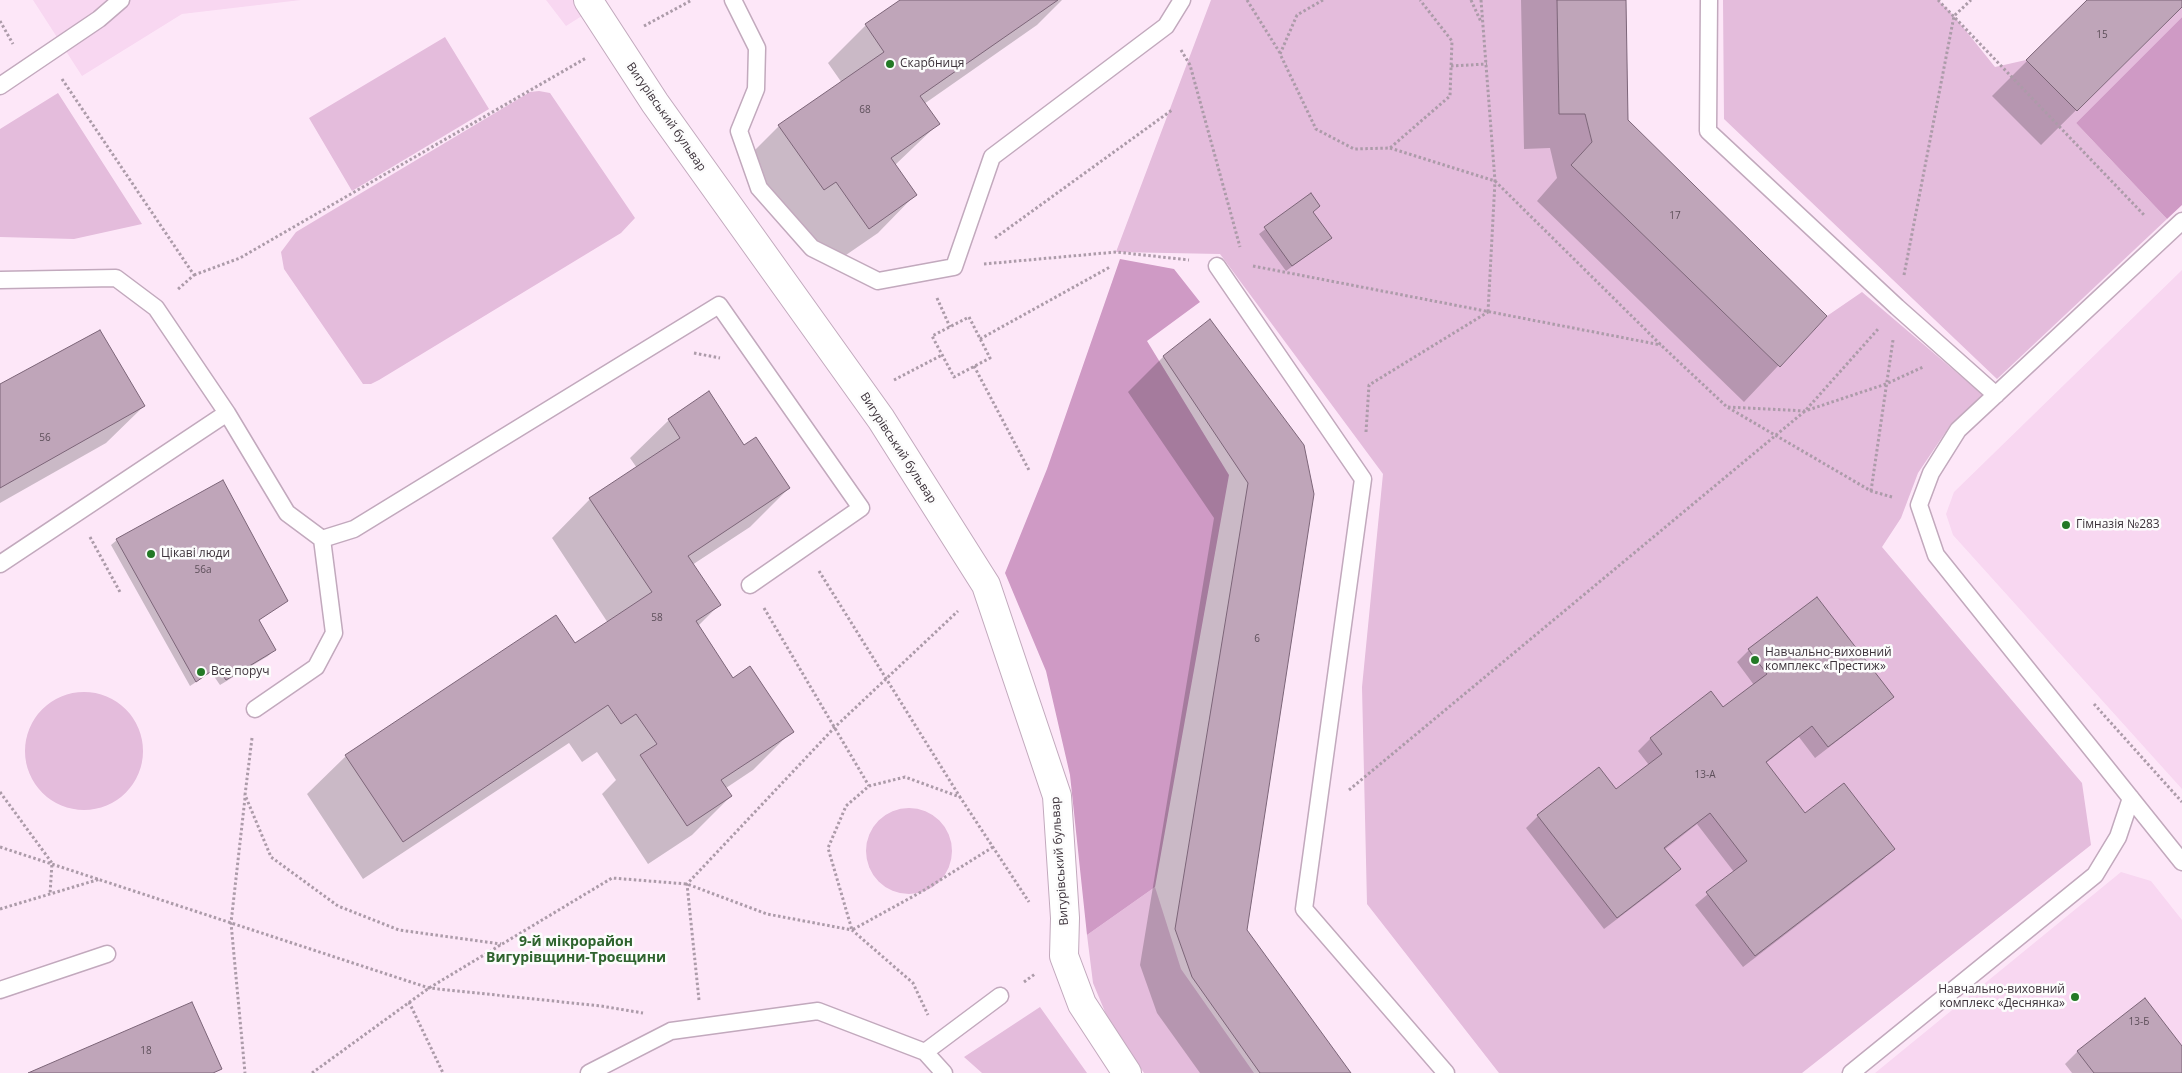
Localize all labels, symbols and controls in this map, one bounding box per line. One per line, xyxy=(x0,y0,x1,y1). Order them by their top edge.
house number: 15 xyxy=(2096,29,2108,41)
place label: Скарбниця xyxy=(900,57,964,71)
marker: Скарбниця xyxy=(884,58,896,70)
street label: Вигурівський бульвар xyxy=(623,60,709,174)
house number: 68 xyxy=(859,104,871,116)
house number: 17 xyxy=(1669,210,1681,222)
street label: Вигурівський бульвар xyxy=(857,390,939,506)
house number: 56 xyxy=(39,432,51,444)
place label: Гімназія №283 xyxy=(2076,518,2160,532)
marker: Гімназія №283 xyxy=(2060,519,2072,531)
place label: Цікаві люди xyxy=(161,547,230,561)
marker: Цікаві люди xyxy=(145,548,157,560)
house number: 56а xyxy=(195,564,211,576)
house number: 58 xyxy=(651,612,663,624)
house number: 6 xyxy=(1254,633,1260,645)
place label: Навчально-виховний комплекс «Престиж» xyxy=(1765,646,1892,674)
marker: Навчально-виховний комплекс «Престиж» xyxy=(1749,654,1761,666)
place label: Все поруч xyxy=(211,665,270,679)
marker: Все поруч xyxy=(195,666,207,678)
house number: 13-А xyxy=(1695,769,1715,781)
street label: Вигурівський бульвар xyxy=(1048,796,1072,926)
district label: 9-й мікрорайон Вигурівщини-Троєщини xyxy=(486,934,666,966)
place label: Навчально-виховний комплекс «Деснянка» xyxy=(1938,983,2065,1011)
marker: Навчально-виховний комплекс «Деснянка» xyxy=(2069,991,2081,1003)
house number: 13-Б xyxy=(2129,1016,2149,1028)
house number: 18 xyxy=(140,1045,152,1057)

